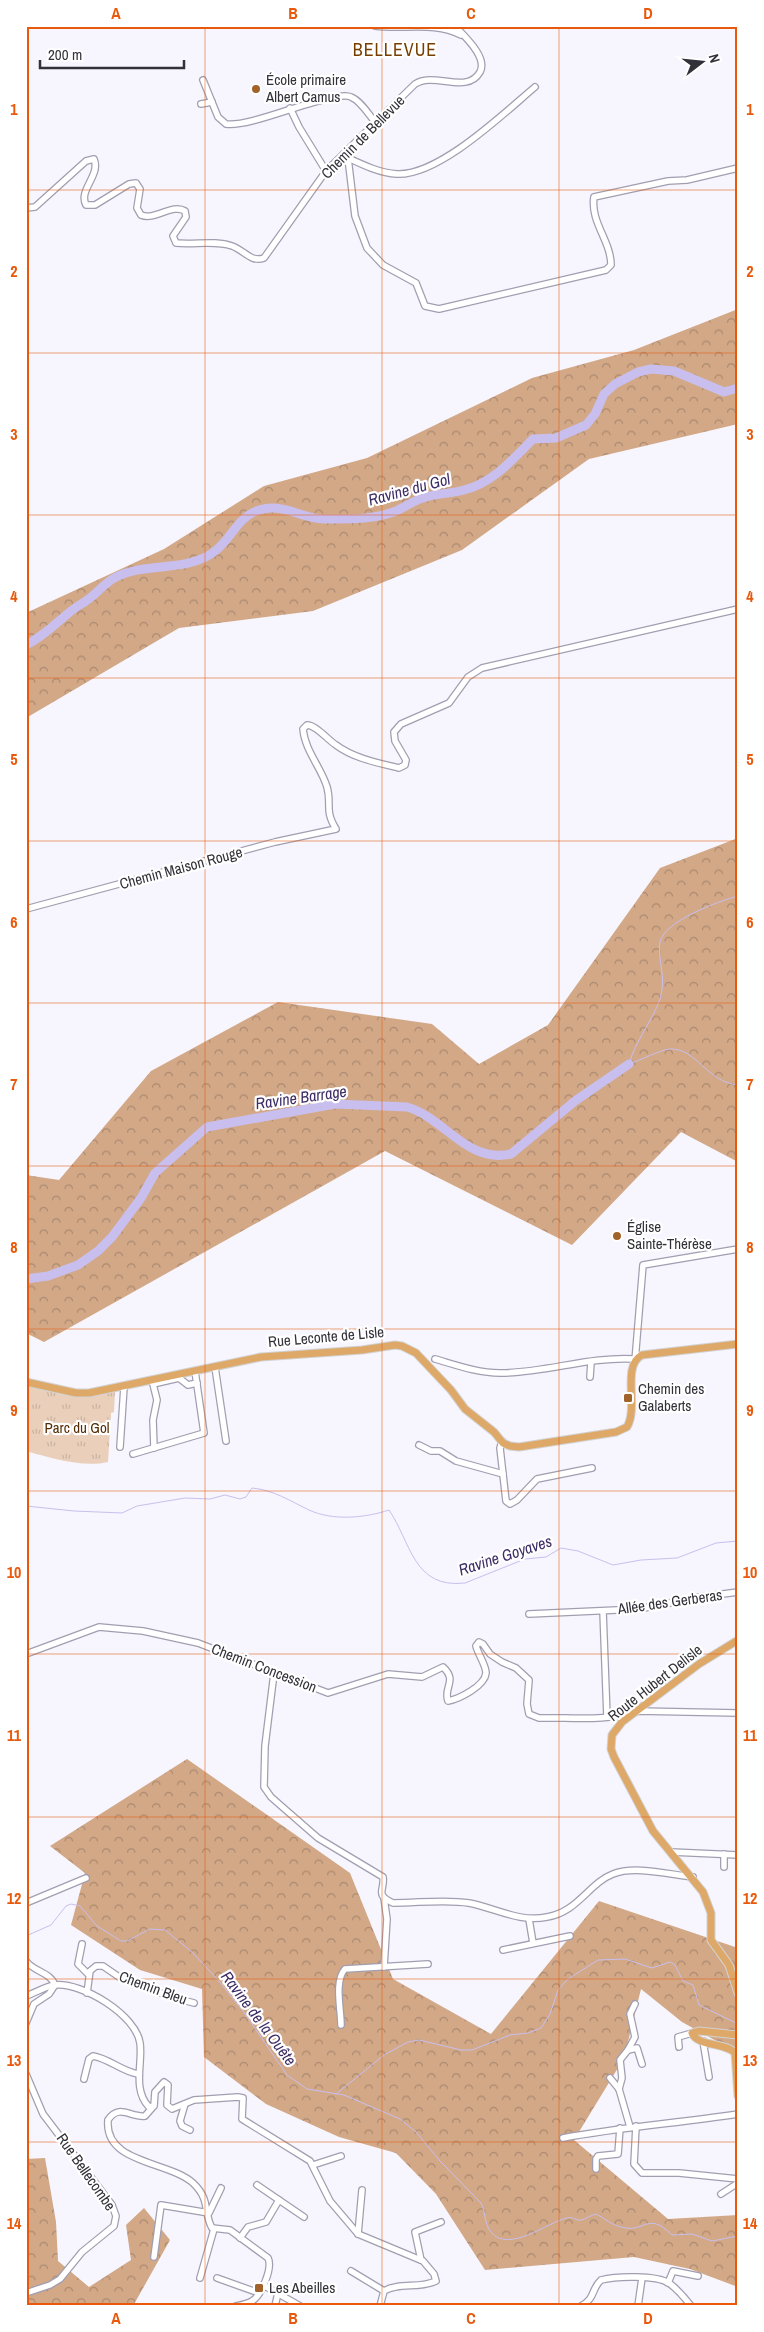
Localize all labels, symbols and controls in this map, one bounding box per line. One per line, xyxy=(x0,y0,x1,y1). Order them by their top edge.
text: A xyxy=(111,2,121,24)
text: B xyxy=(288,2,298,24)
text: C xyxy=(466,2,476,24)
text: D xyxy=(643,2,653,24)
district label: BELLEVUE xyxy=(353,37,437,62)
scale bar xyxy=(40,38,184,70)
north arrow xyxy=(676,38,726,88)
text: 200 m xyxy=(48,44,82,65)
text: N xyxy=(705,52,724,65)
place label: École primaire Albert Camus xyxy=(265,69,346,107)
marker: École primaire Albert Camus xyxy=(250,83,262,95)
street label: Chemin de Bellevue xyxy=(316,90,409,183)
text: 1 xyxy=(10,98,18,120)
text: 1 xyxy=(746,98,754,120)
text: 2 xyxy=(10,260,18,282)
text: 2 xyxy=(746,260,754,282)
text: 3 xyxy=(10,423,18,445)
text: 3 xyxy=(746,423,754,445)
water label: Ravine du Gol xyxy=(366,467,453,510)
text: 4 xyxy=(10,585,18,607)
text: 4 xyxy=(746,585,754,607)
text: 5 xyxy=(10,748,18,770)
text: 5 xyxy=(746,748,754,770)
street label: Chemin Maison Rouge xyxy=(117,841,245,894)
text: 6 xyxy=(10,911,18,933)
text: 6 xyxy=(746,911,754,933)
text: 7 xyxy=(10,1073,18,1095)
text: 7 xyxy=(746,1073,754,1095)
water label: Ravine Barrage xyxy=(254,1080,348,1114)
place label: Église Sainte-Thérèse xyxy=(627,1216,712,1254)
marker: Église Sainte-Thérèse xyxy=(611,1230,623,1242)
text: 8 xyxy=(10,1236,18,1258)
text: 8 xyxy=(746,1236,754,1258)
street label: Rue Leconte de Lisle xyxy=(267,1321,385,1352)
place label: Chemin des Galaberts xyxy=(638,1378,704,1416)
marker: Chemin des Galaberts xyxy=(622,1392,634,1404)
text: 9 xyxy=(10,1399,18,1421)
text: 9 xyxy=(746,1399,754,1421)
park label: Parc du Gol xyxy=(45,1417,109,1438)
water label: Ravine Goyaves xyxy=(455,1529,555,1580)
text: 10 xyxy=(7,1561,21,1583)
text: 10 xyxy=(743,1561,757,1583)
street label: Allée des Gerberas xyxy=(615,1584,724,1619)
street label: Chemin Concession xyxy=(208,1638,320,1697)
street label: Route Hubert Delisle xyxy=(603,1639,706,1726)
text: 11 xyxy=(7,1724,22,1746)
text: 11 xyxy=(743,1724,758,1746)
text: 12 xyxy=(7,1887,21,1909)
text: 12 xyxy=(743,1887,757,1909)
street label: Chemin Bleu xyxy=(116,1966,190,2010)
water label: Ravine de la Ouête xyxy=(216,1966,302,2070)
text: 13 xyxy=(7,2049,21,2071)
text: 13 xyxy=(743,2049,757,2071)
street label: Rue Bellecombe xyxy=(52,2129,121,2215)
text: 14 xyxy=(7,2212,22,2234)
text: 14 xyxy=(743,2212,758,2234)
place label: Les Abeilles xyxy=(269,2277,335,2298)
marker: Les Abeilles xyxy=(253,2282,265,2294)
text: A xyxy=(111,2307,121,2329)
text: B xyxy=(288,2307,298,2329)
text: C xyxy=(466,2307,476,2329)
text: D xyxy=(643,2307,653,2329)

